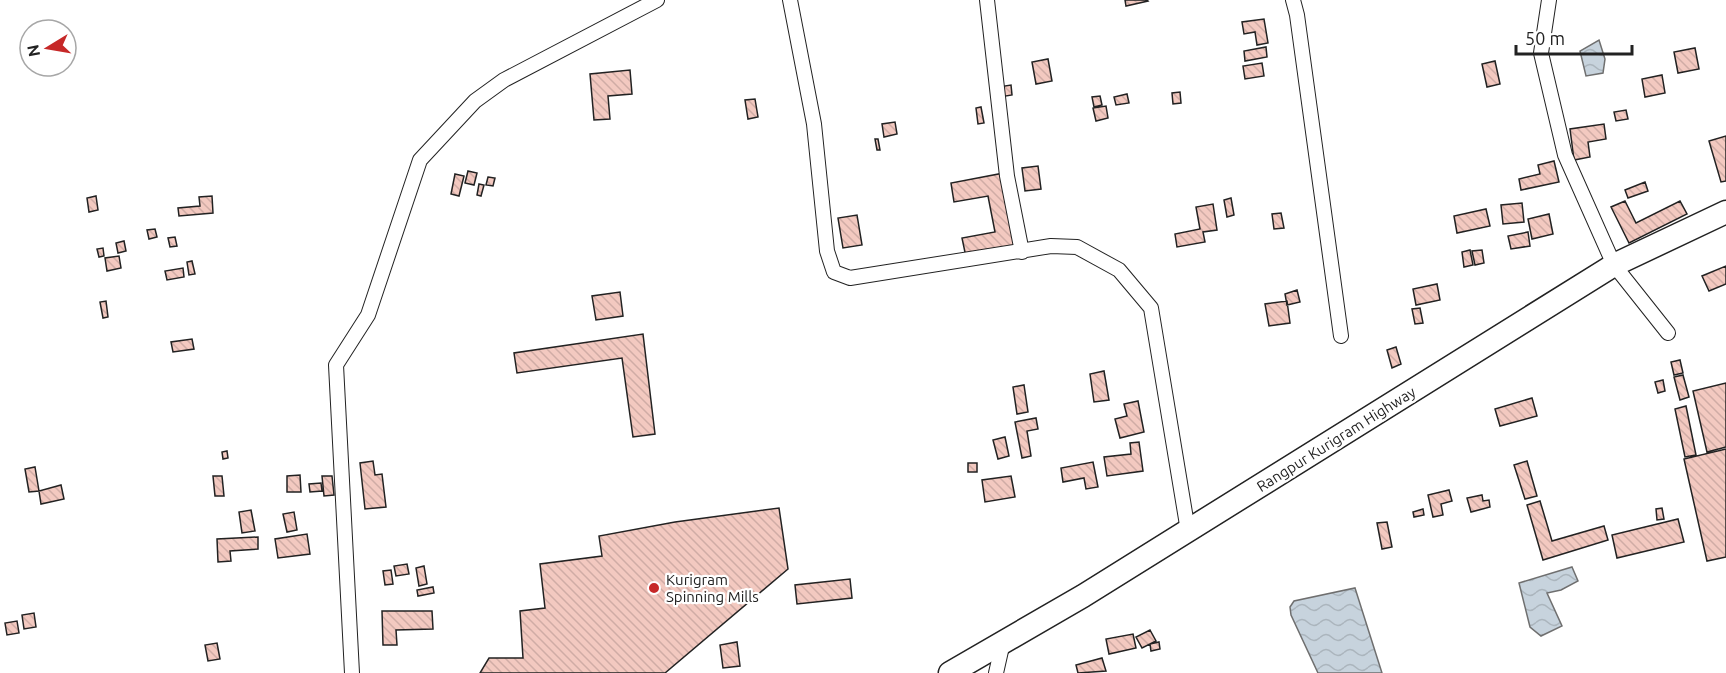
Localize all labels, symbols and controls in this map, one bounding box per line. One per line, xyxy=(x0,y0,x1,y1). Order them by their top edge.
north arrow xyxy=(18,18,78,78)
scale bar xyxy=(1516,18,1632,56)
text: 50 m xyxy=(1525,28,1565,48)
text: N xyxy=(23,43,43,58)
street label: Rangpur Kurigram Highway xyxy=(1254,383,1418,495)
place label: Kurigram Spinning Mills xyxy=(666,571,759,605)
marker: Kurigram Spinning Mills xyxy=(647,581,661,595)

